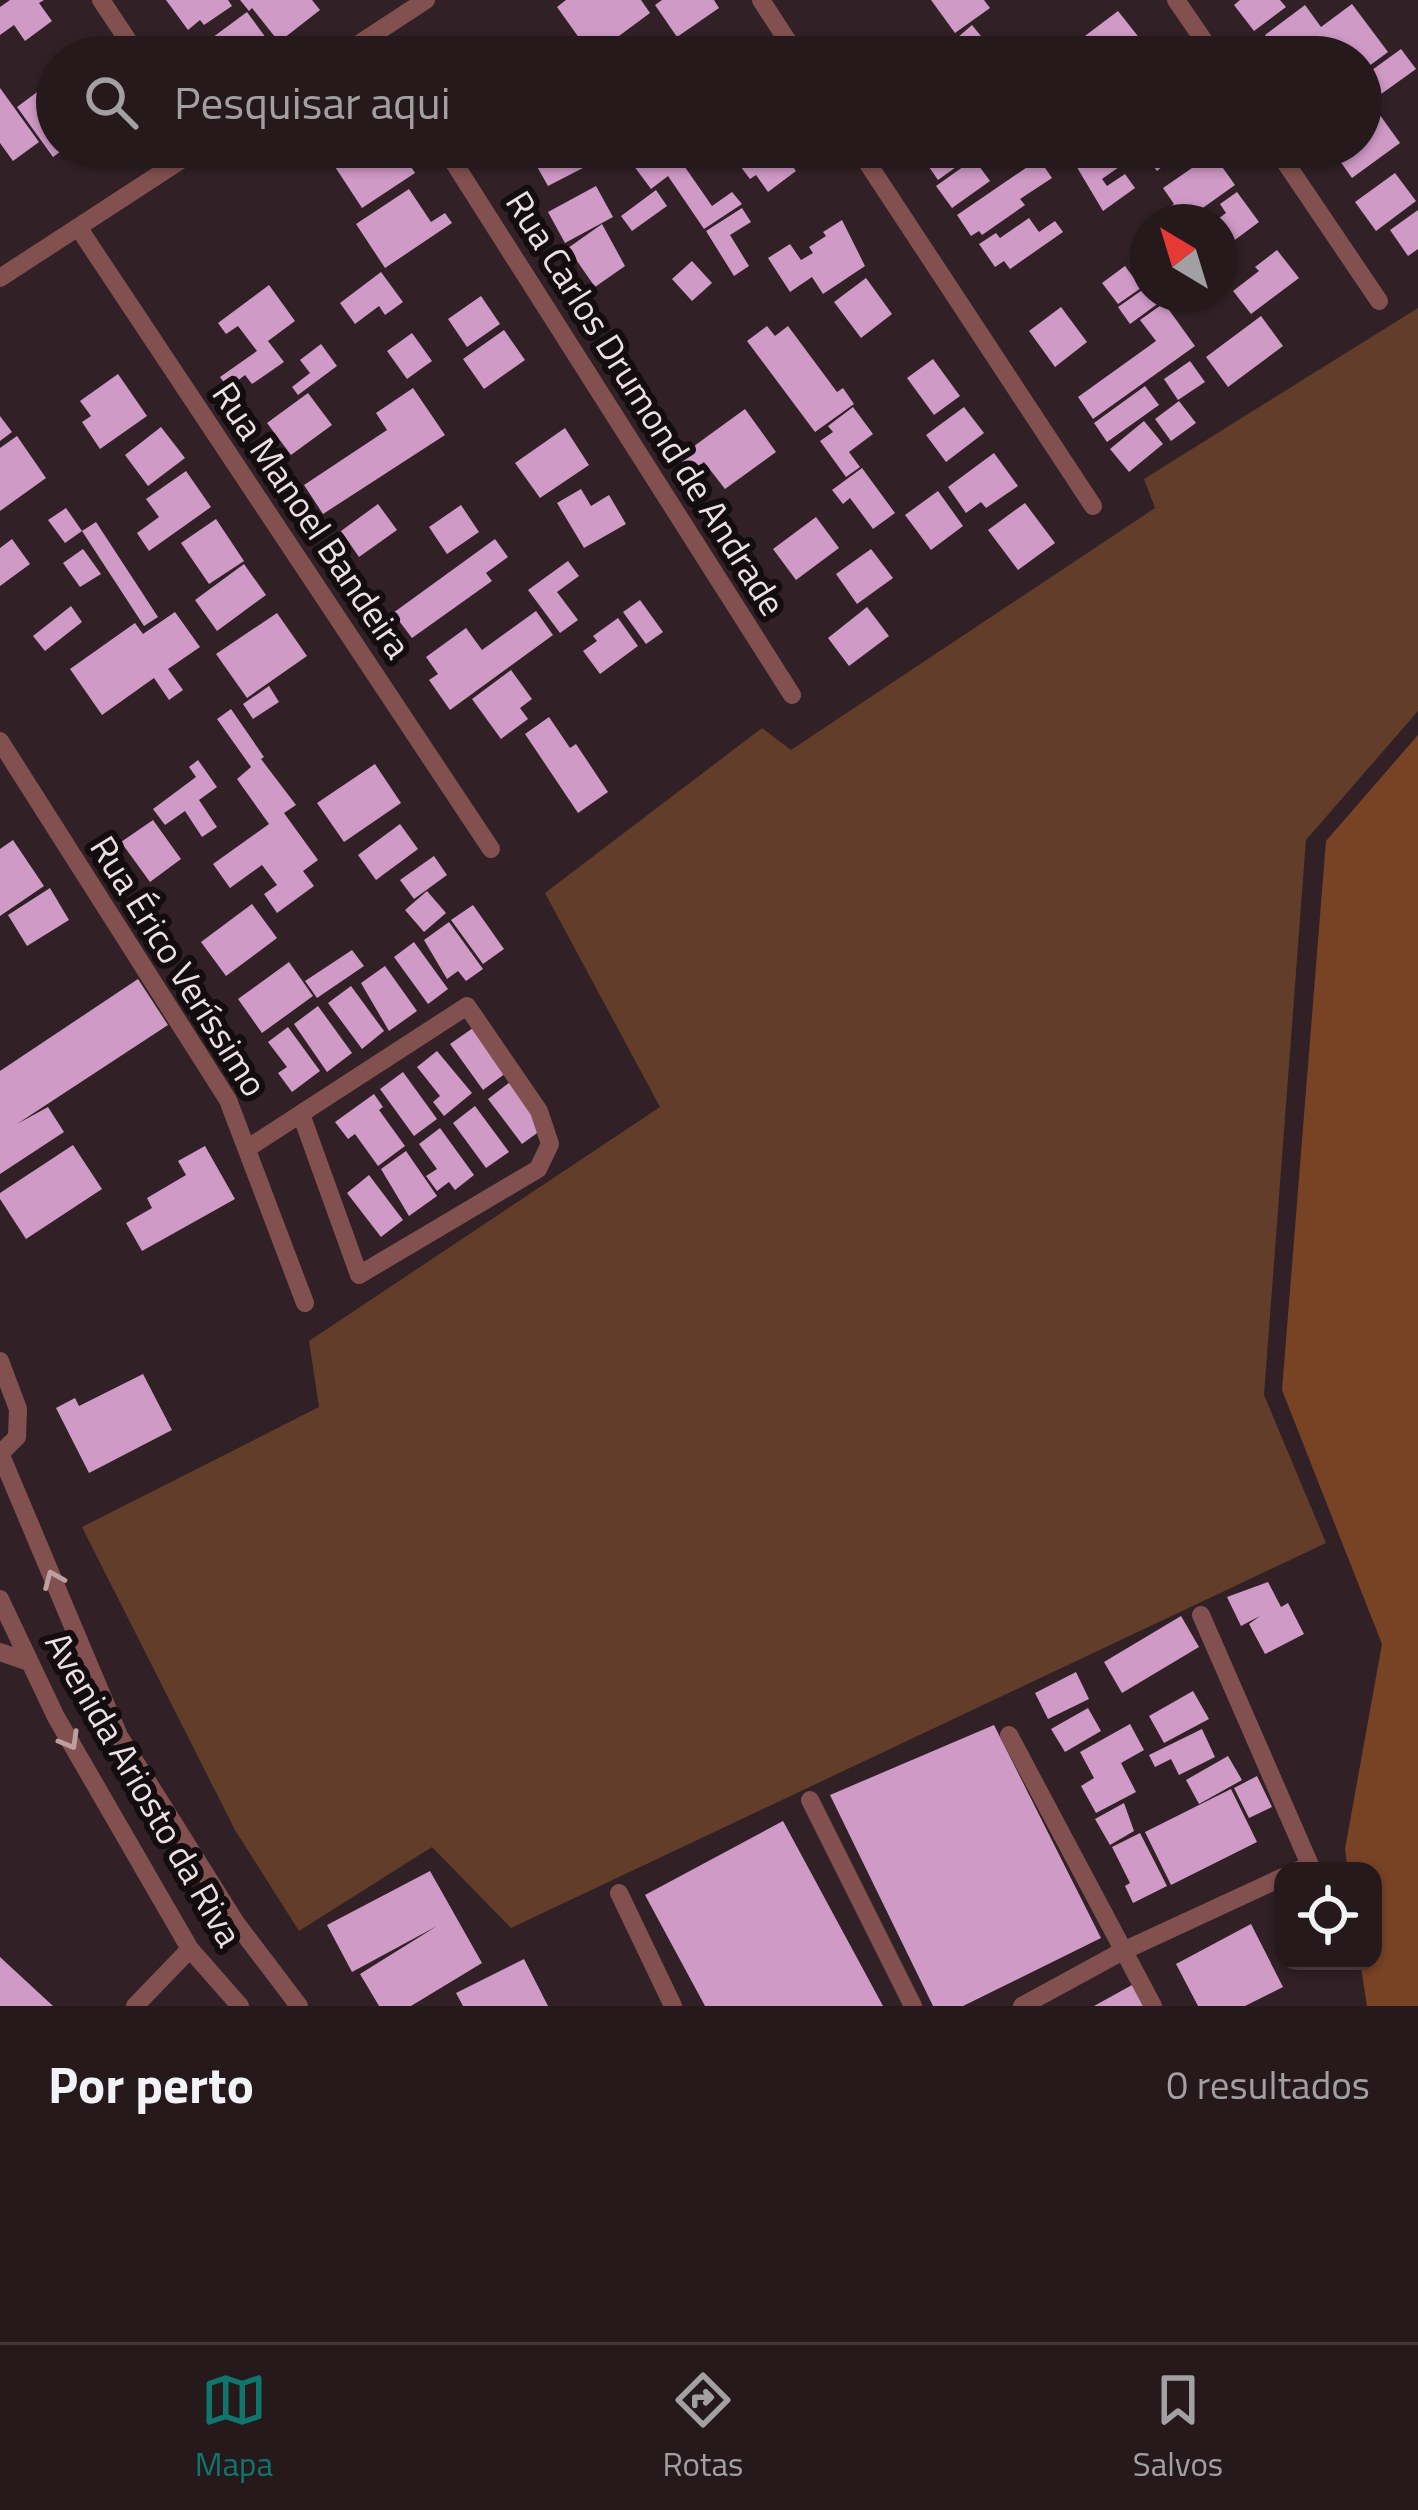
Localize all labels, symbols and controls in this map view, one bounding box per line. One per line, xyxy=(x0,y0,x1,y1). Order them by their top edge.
search box xyxy=(36,36,1382,168)
text: Pesquisar aqui xyxy=(174,68,450,136)
icon: search xyxy=(78,69,144,135)
street label: Rua Carlos Drumond de Andrade xyxy=(493,180,800,626)
north arrow xyxy=(1130,204,1238,312)
street label: Rua Manoel Bandeira xyxy=(199,370,426,669)
street label: Rua Érico Veríssimo xyxy=(77,825,282,1107)
one-way arrow xyxy=(43,1570,67,1591)
street label: Avenida Ariosto da Riva xyxy=(32,1621,257,1956)
one-way arrow xyxy=(56,1729,79,1750)
map controls xyxy=(1274,1862,1382,1970)
button: locate xyxy=(1274,1862,1382,1970)
text: Por perto xyxy=(48,2045,254,2123)
text: 0 resultados xyxy=(1166,2055,1370,2114)
tab: Mapa xyxy=(195,2367,273,2489)
tab: Rotas xyxy=(662,2367,743,2489)
tab: Salvos xyxy=(1133,2367,1223,2489)

